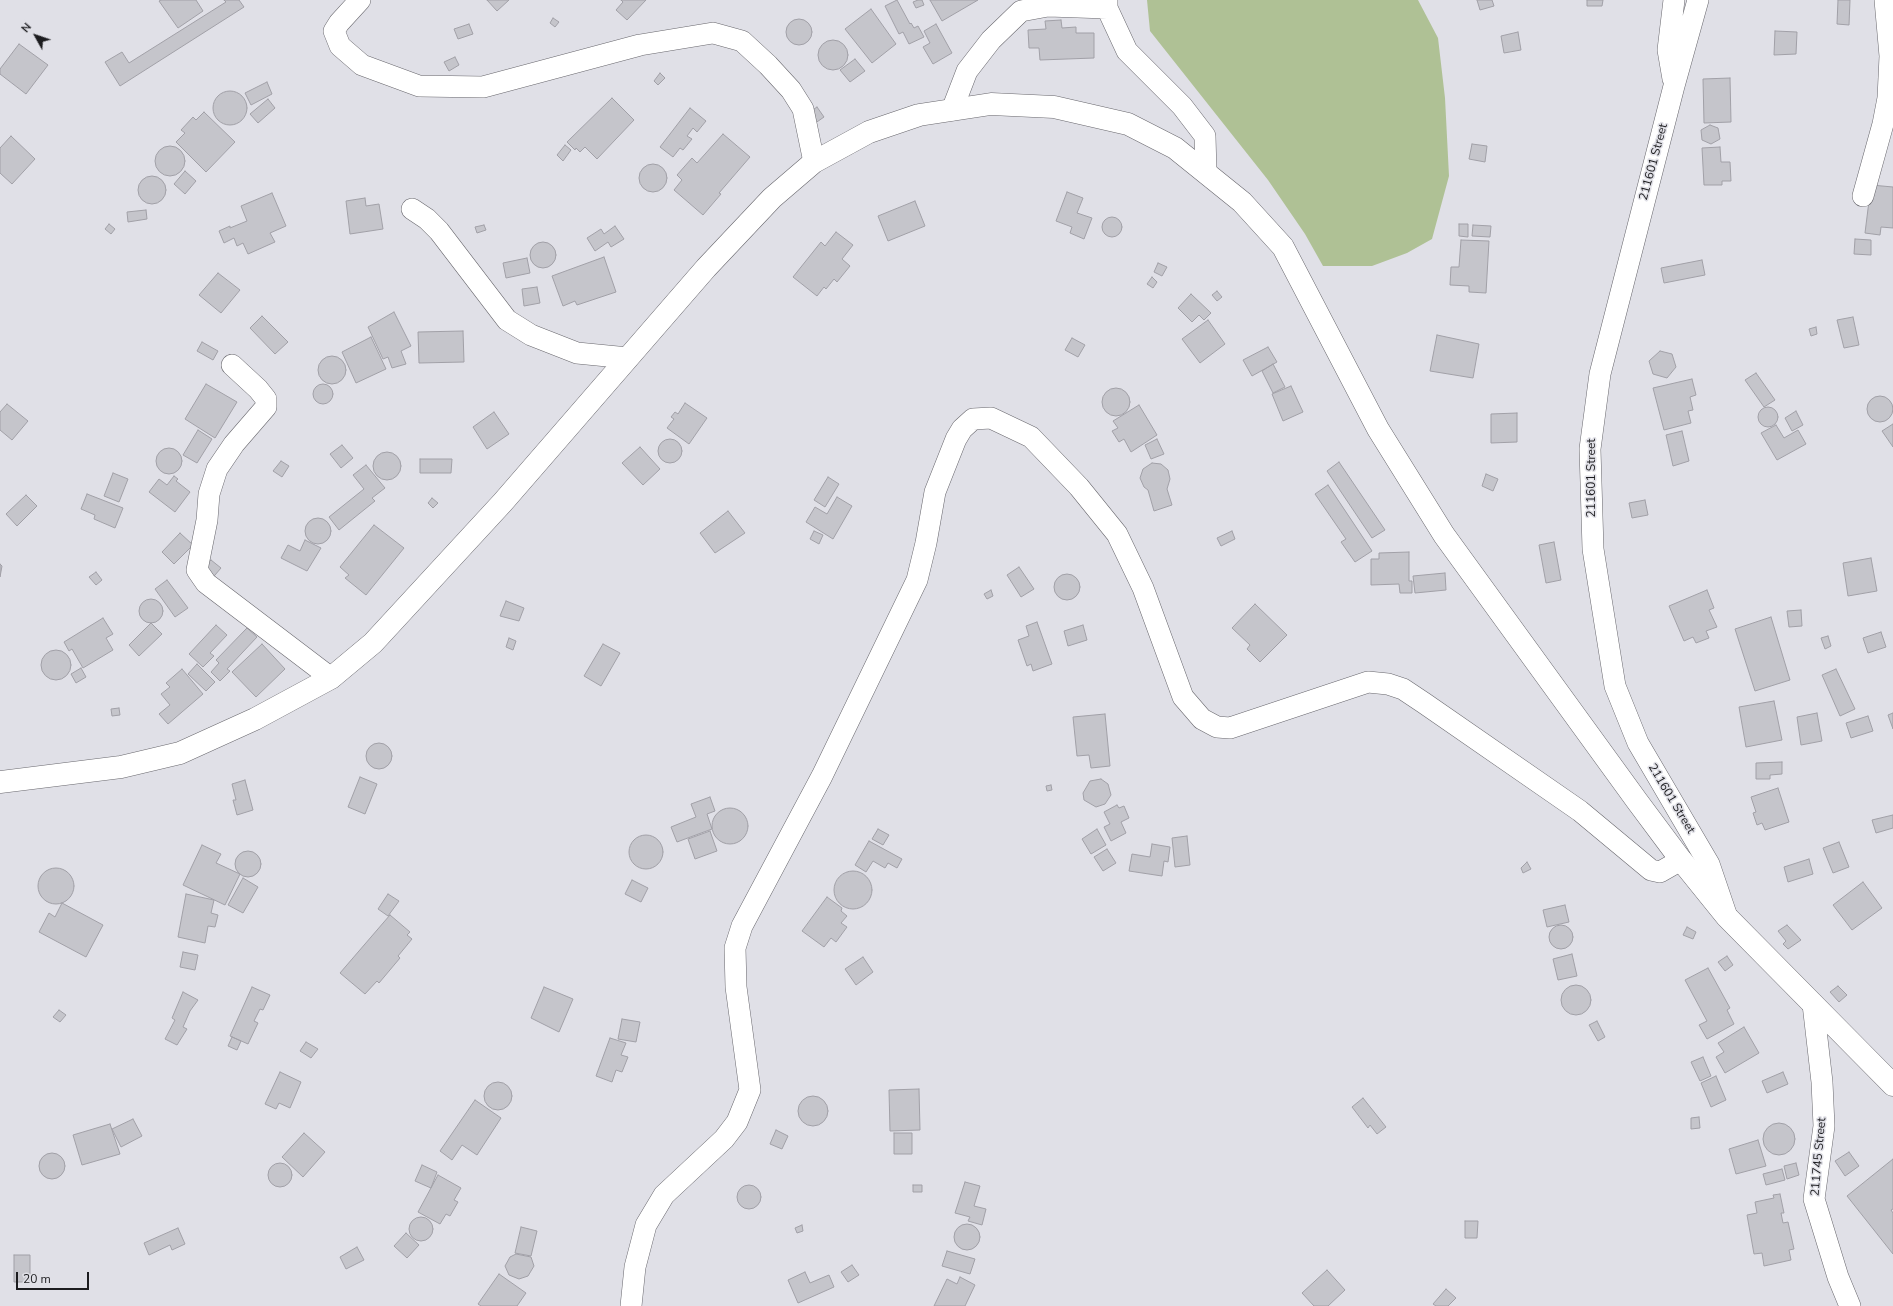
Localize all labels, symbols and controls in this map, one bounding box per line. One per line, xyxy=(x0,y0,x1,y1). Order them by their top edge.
north arrow xyxy=(16,16,56,56)
text: N xyxy=(18,20,35,36)
street label: 211601 Street xyxy=(1637,122,1671,202)
street label: 211601 Street xyxy=(1585,438,1599,518)
street label: 211601 Street xyxy=(1644,761,1698,837)
street label: 211745 Street xyxy=(1808,1117,1830,1197)
scale bar xyxy=(18,1264,91,1290)
text: 20 m xyxy=(23,1271,51,1287)

